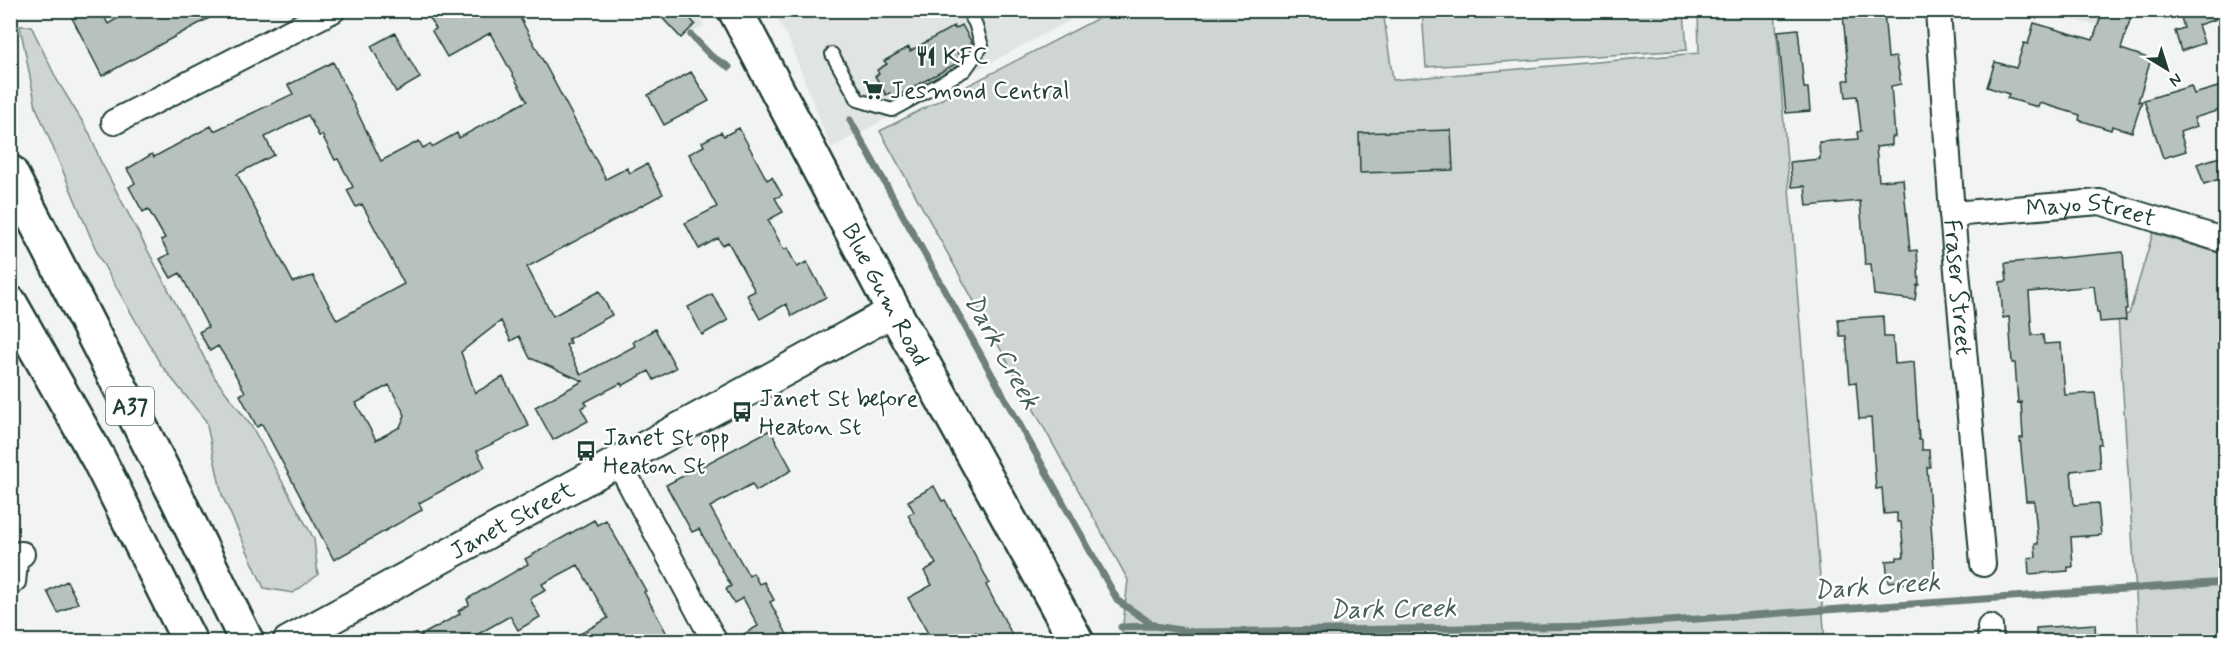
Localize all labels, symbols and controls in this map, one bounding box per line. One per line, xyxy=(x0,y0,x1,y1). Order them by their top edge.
north arrow xyxy=(2137,39,2197,99)
place label: KFC xyxy=(943,42,988,73)
restaurant icon: KFC xyxy=(914,44,938,68)
text: N xyxy=(2165,68,2186,91)
place label: Jesmond Central xyxy=(890,76,1069,107)
supermarket icon: Jesmond Central xyxy=(861,78,885,102)
street label: Mayo Street xyxy=(2025,188,2159,235)
street label: Fraser Street xyxy=(1936,218,1978,357)
street label: Blue Gum Road xyxy=(834,219,935,372)
water label: Dark Creek xyxy=(956,288,1047,416)
place label: Janet St before Heaton St xyxy=(759,384,919,443)
road number: A37 xyxy=(106,387,154,425)
bus stop icon: Janet St before Heaton St xyxy=(730,400,754,424)
place label: Janet St opp Heaton St xyxy=(603,423,730,482)
bus stop icon: Janet St opp Heaton St xyxy=(574,439,598,463)
street label: Janet Street xyxy=(445,475,580,568)
water label: Dark Creek xyxy=(1813,566,1942,608)
water label: Dark Creek xyxy=(1329,592,1457,628)

